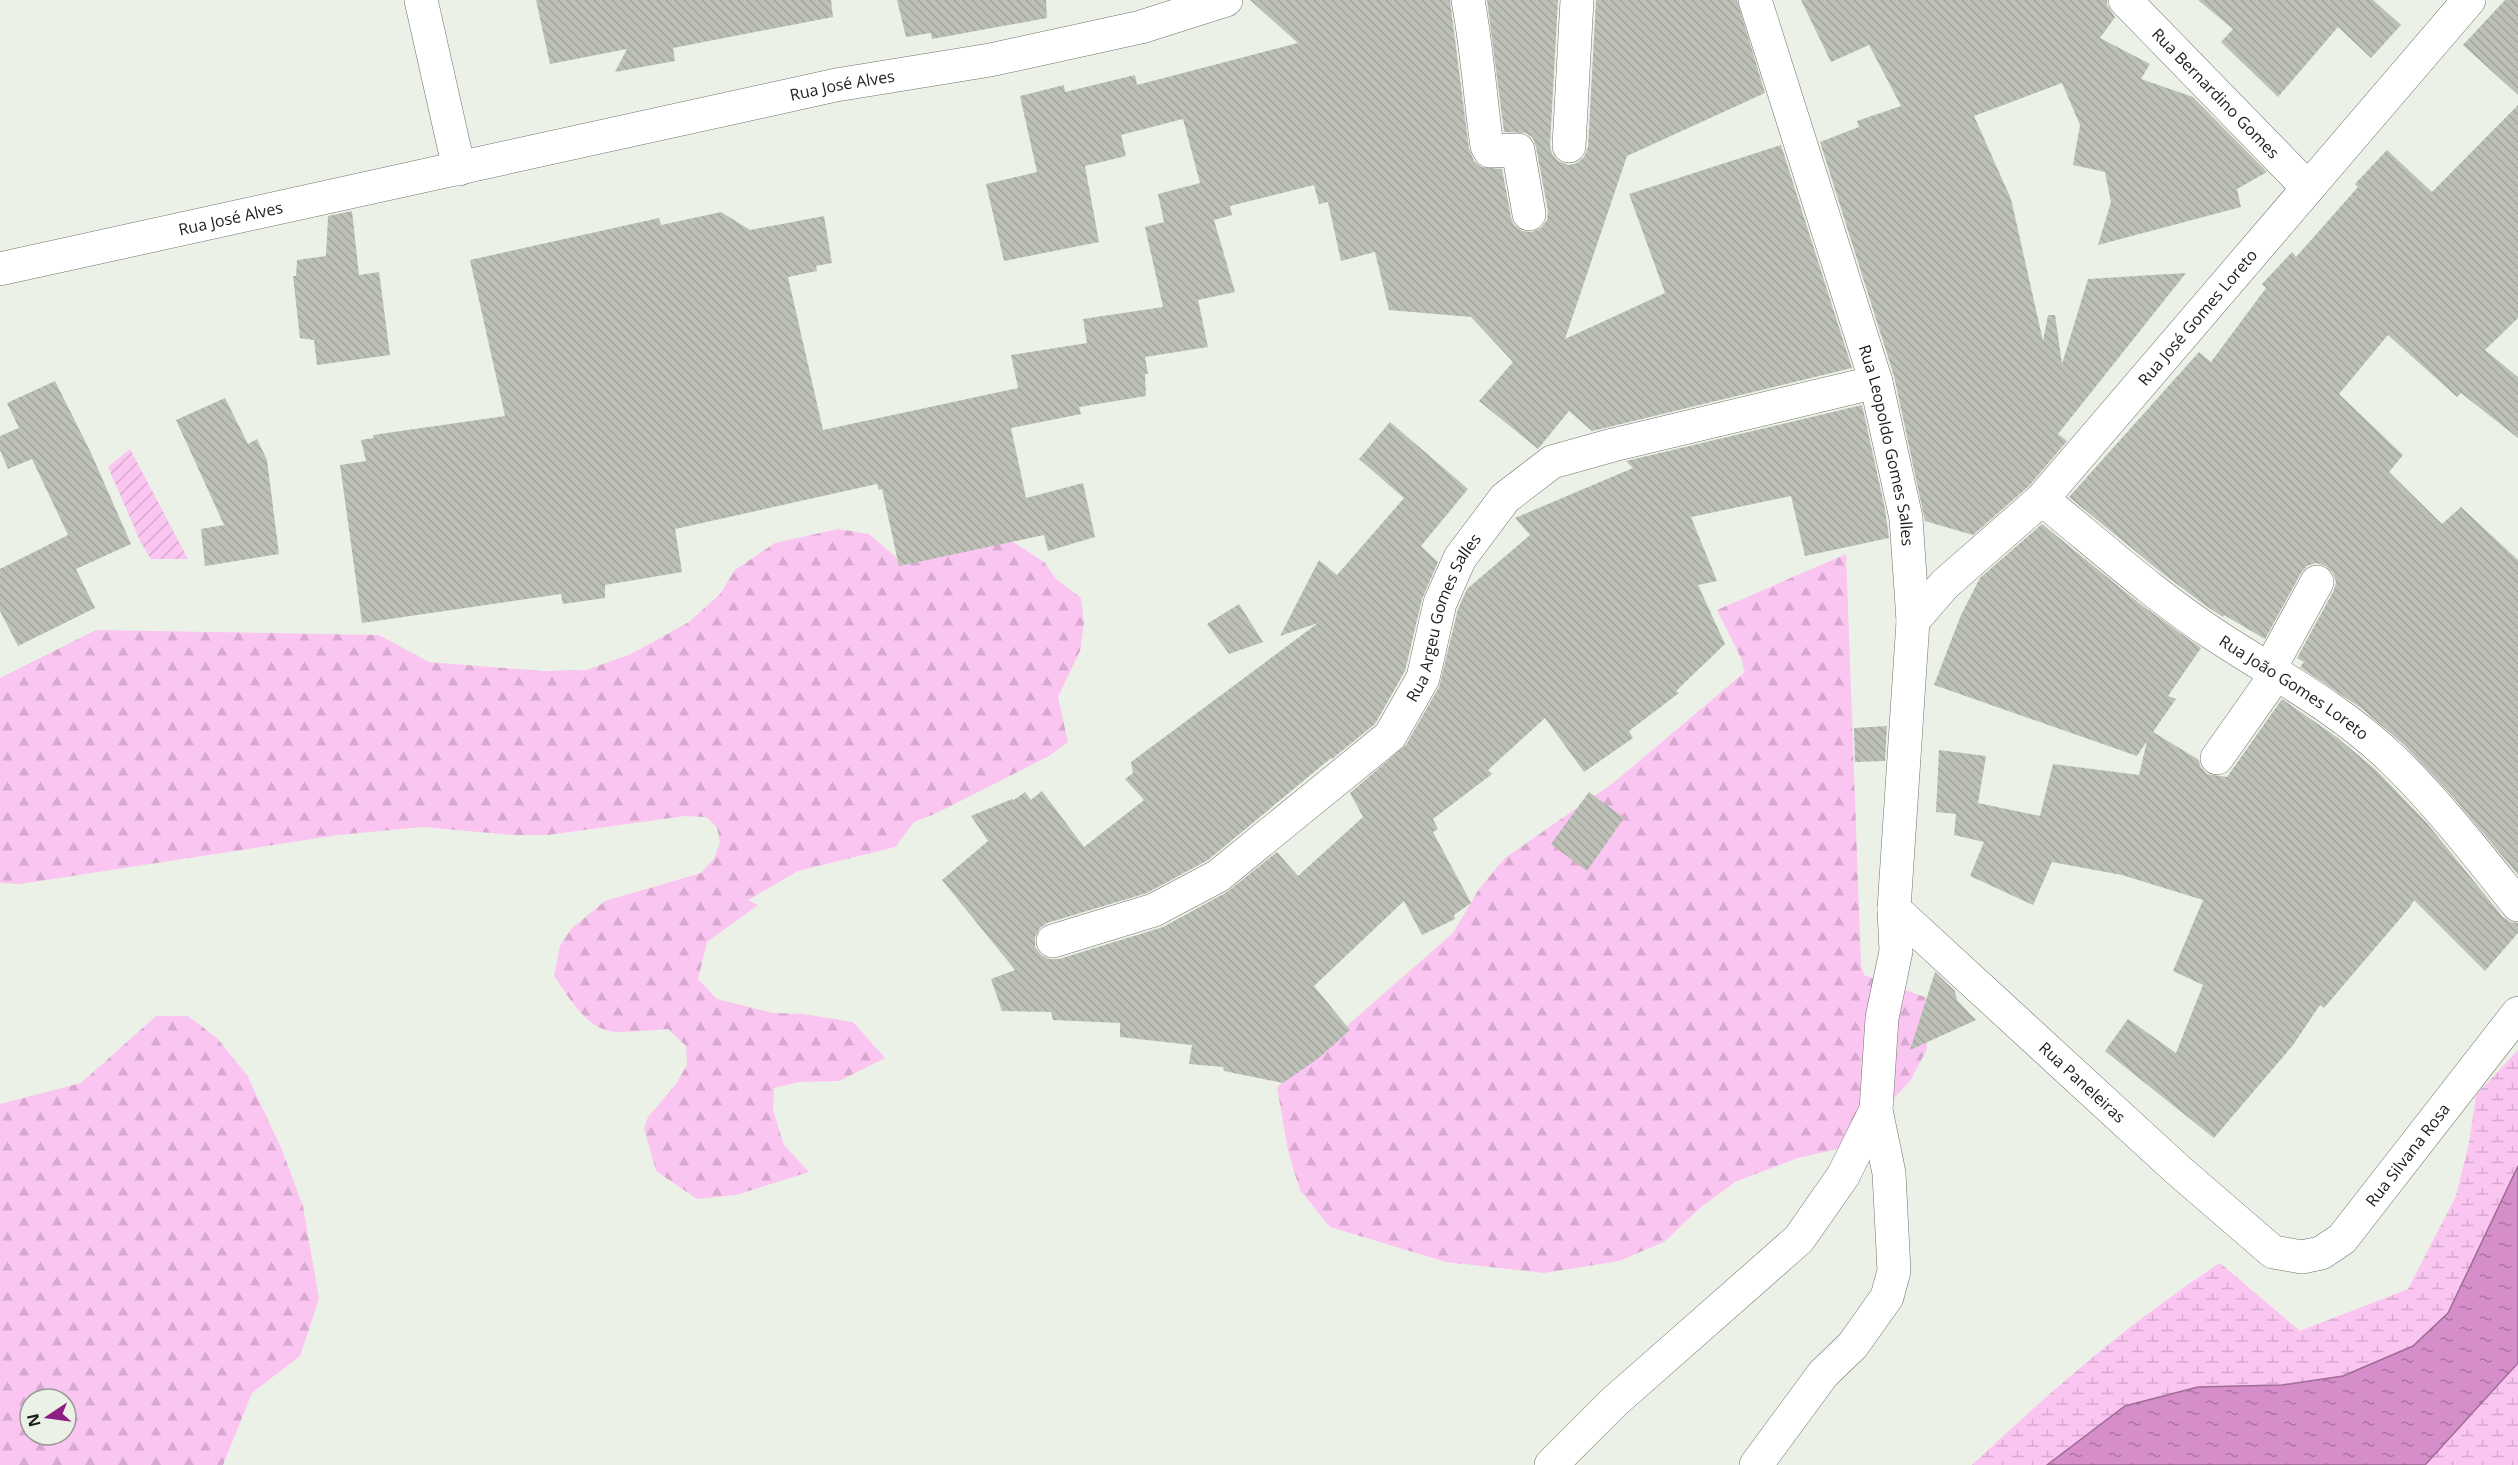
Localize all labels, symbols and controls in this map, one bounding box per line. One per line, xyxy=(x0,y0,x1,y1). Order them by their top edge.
street label: Rua Bernardino Gomes xyxy=(2147,23,2284,163)
street label: Rua José Alves xyxy=(788,65,896,106)
street label: Rua José Alves xyxy=(176,196,285,240)
street label: Rua José Gomes Loreto xyxy=(2133,244,2262,390)
street label: Rua Leopoldo Gomes Salles xyxy=(1854,342,1919,547)
street label: Rua Argeu Gomes Salles xyxy=(1401,529,1486,706)
street label: Rua João Gomes Loreto xyxy=(2215,630,2373,745)
street label: Rua Paneleiras xyxy=(2034,1037,2130,1128)
street label: Rua Silvana Rosa xyxy=(2360,1099,2455,1211)
north arrow xyxy=(18,1387,78,1447)
text: N xyxy=(21,1412,46,1429)

